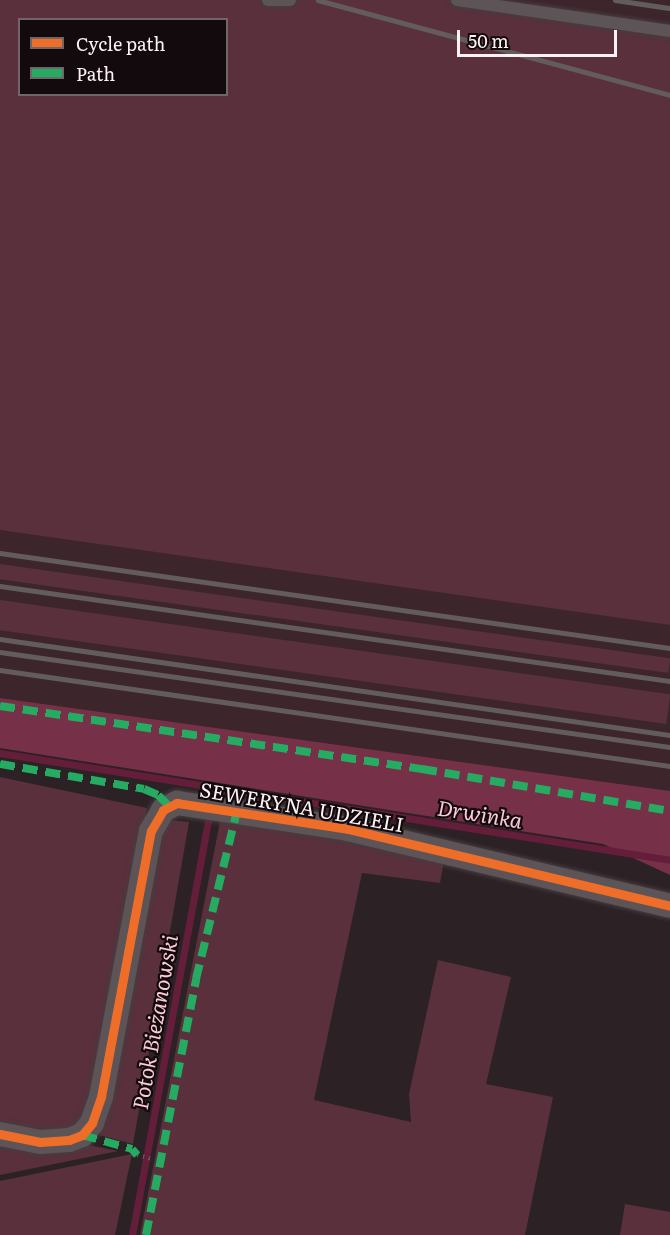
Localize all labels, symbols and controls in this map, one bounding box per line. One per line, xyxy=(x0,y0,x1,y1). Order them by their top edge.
legend xyxy=(18,18,228,96)
scale bar xyxy=(460,18,620,56)
text: 50 m xyxy=(468,27,509,54)
text: Cycle path xyxy=(76,30,165,57)
text: Path xyxy=(76,60,115,87)
street label: SEWERYNA UDZIELI xyxy=(198,776,406,836)
water label: Drwinka xyxy=(436,794,524,832)
water label: Potok Bieżanowski xyxy=(126,933,182,1111)

